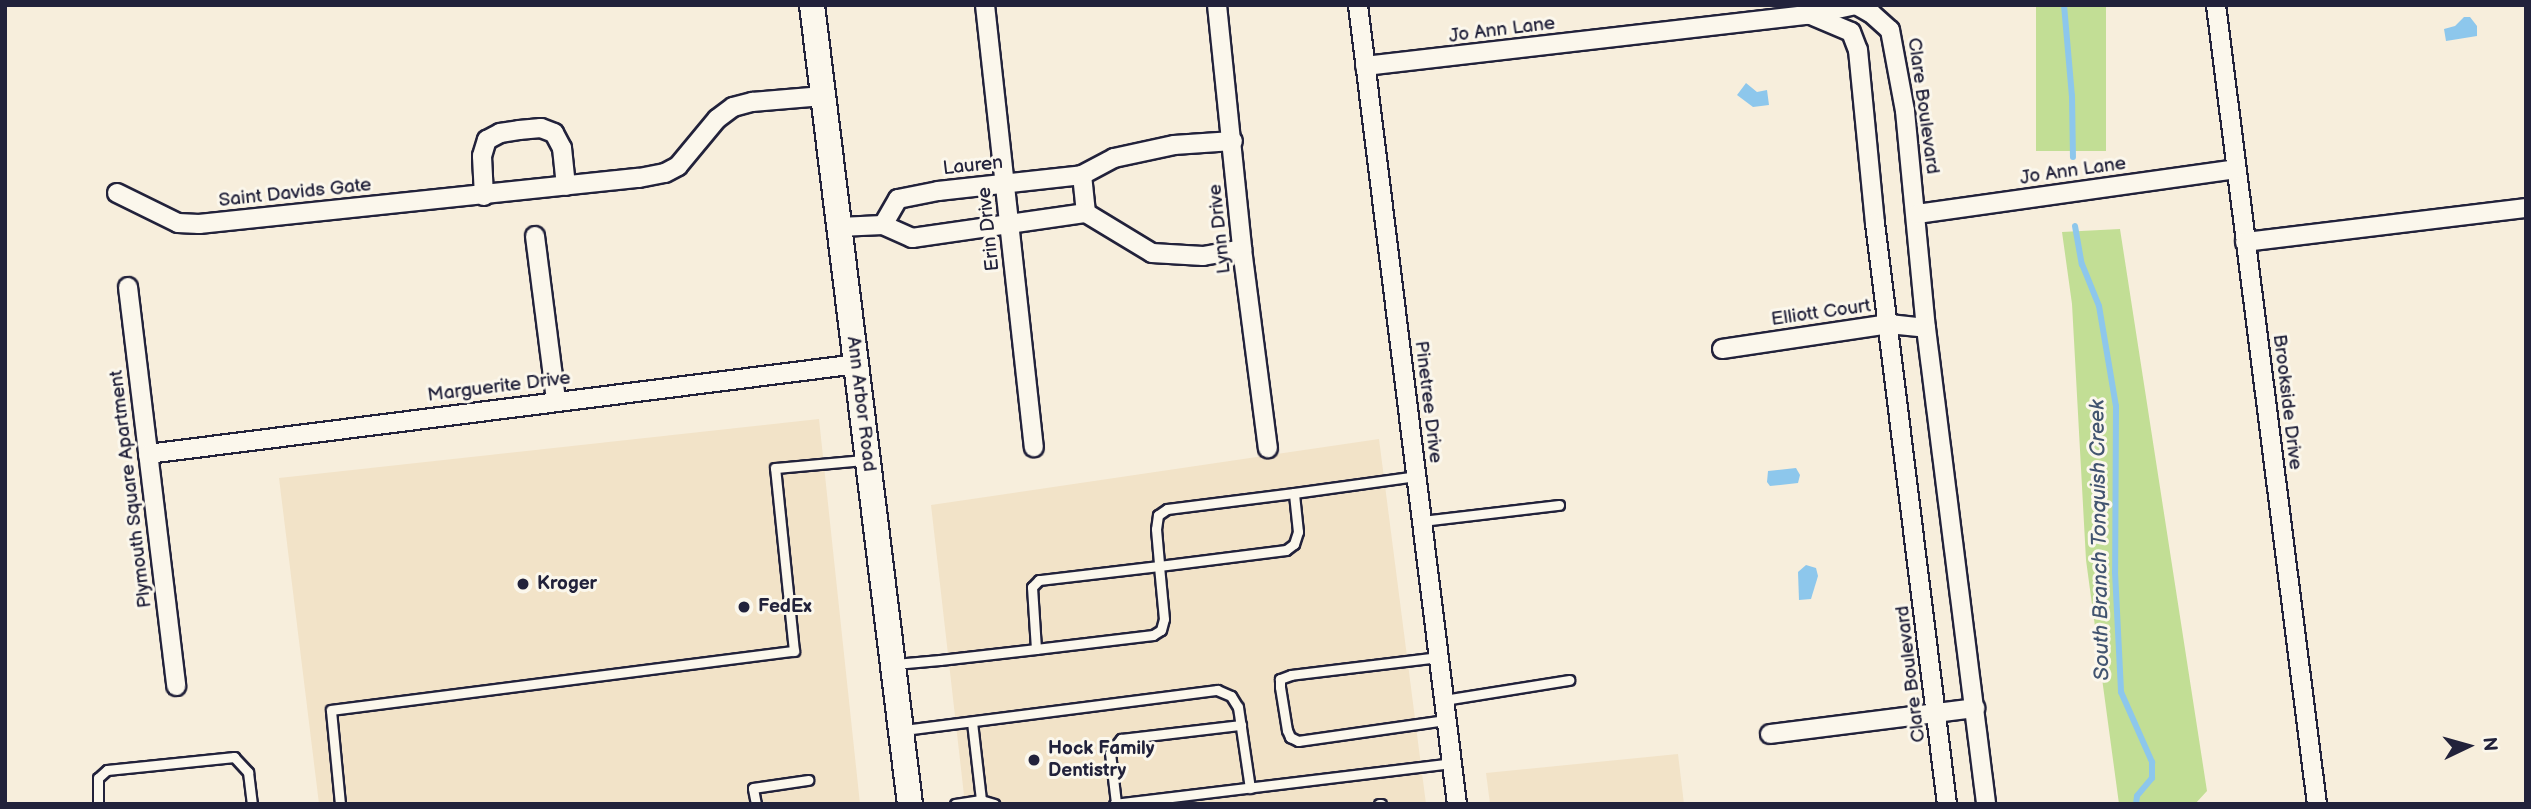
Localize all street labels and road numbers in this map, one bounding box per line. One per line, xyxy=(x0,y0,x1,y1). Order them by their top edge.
street label: Jo Ann Lane xyxy=(1448,12,1556,48)
street label: Clare Boulevard xyxy=(1902,36,1944,176)
street label: Lauren xyxy=(942,152,1004,180)
street label: Jo Ann Lane xyxy=(2019,152,2127,190)
street label: Saint Davids Gate xyxy=(218,174,372,212)
street label: Lynn Drive xyxy=(1204,183,1236,275)
street label: Erin Drive xyxy=(973,186,1005,272)
street label: Elliott Court xyxy=(1770,295,1872,331)
street label: Brookside Drive xyxy=(2267,333,2307,471)
street label: Ann Arbor Road xyxy=(841,335,881,473)
street label: Pinetree Drive xyxy=(1409,340,1447,464)
street label: Marguerite Drive xyxy=(426,367,572,407)
street label: Plymouth Square Apartment xyxy=(105,369,157,609)
street label: Clare Boulevard xyxy=(1891,604,1931,744)

